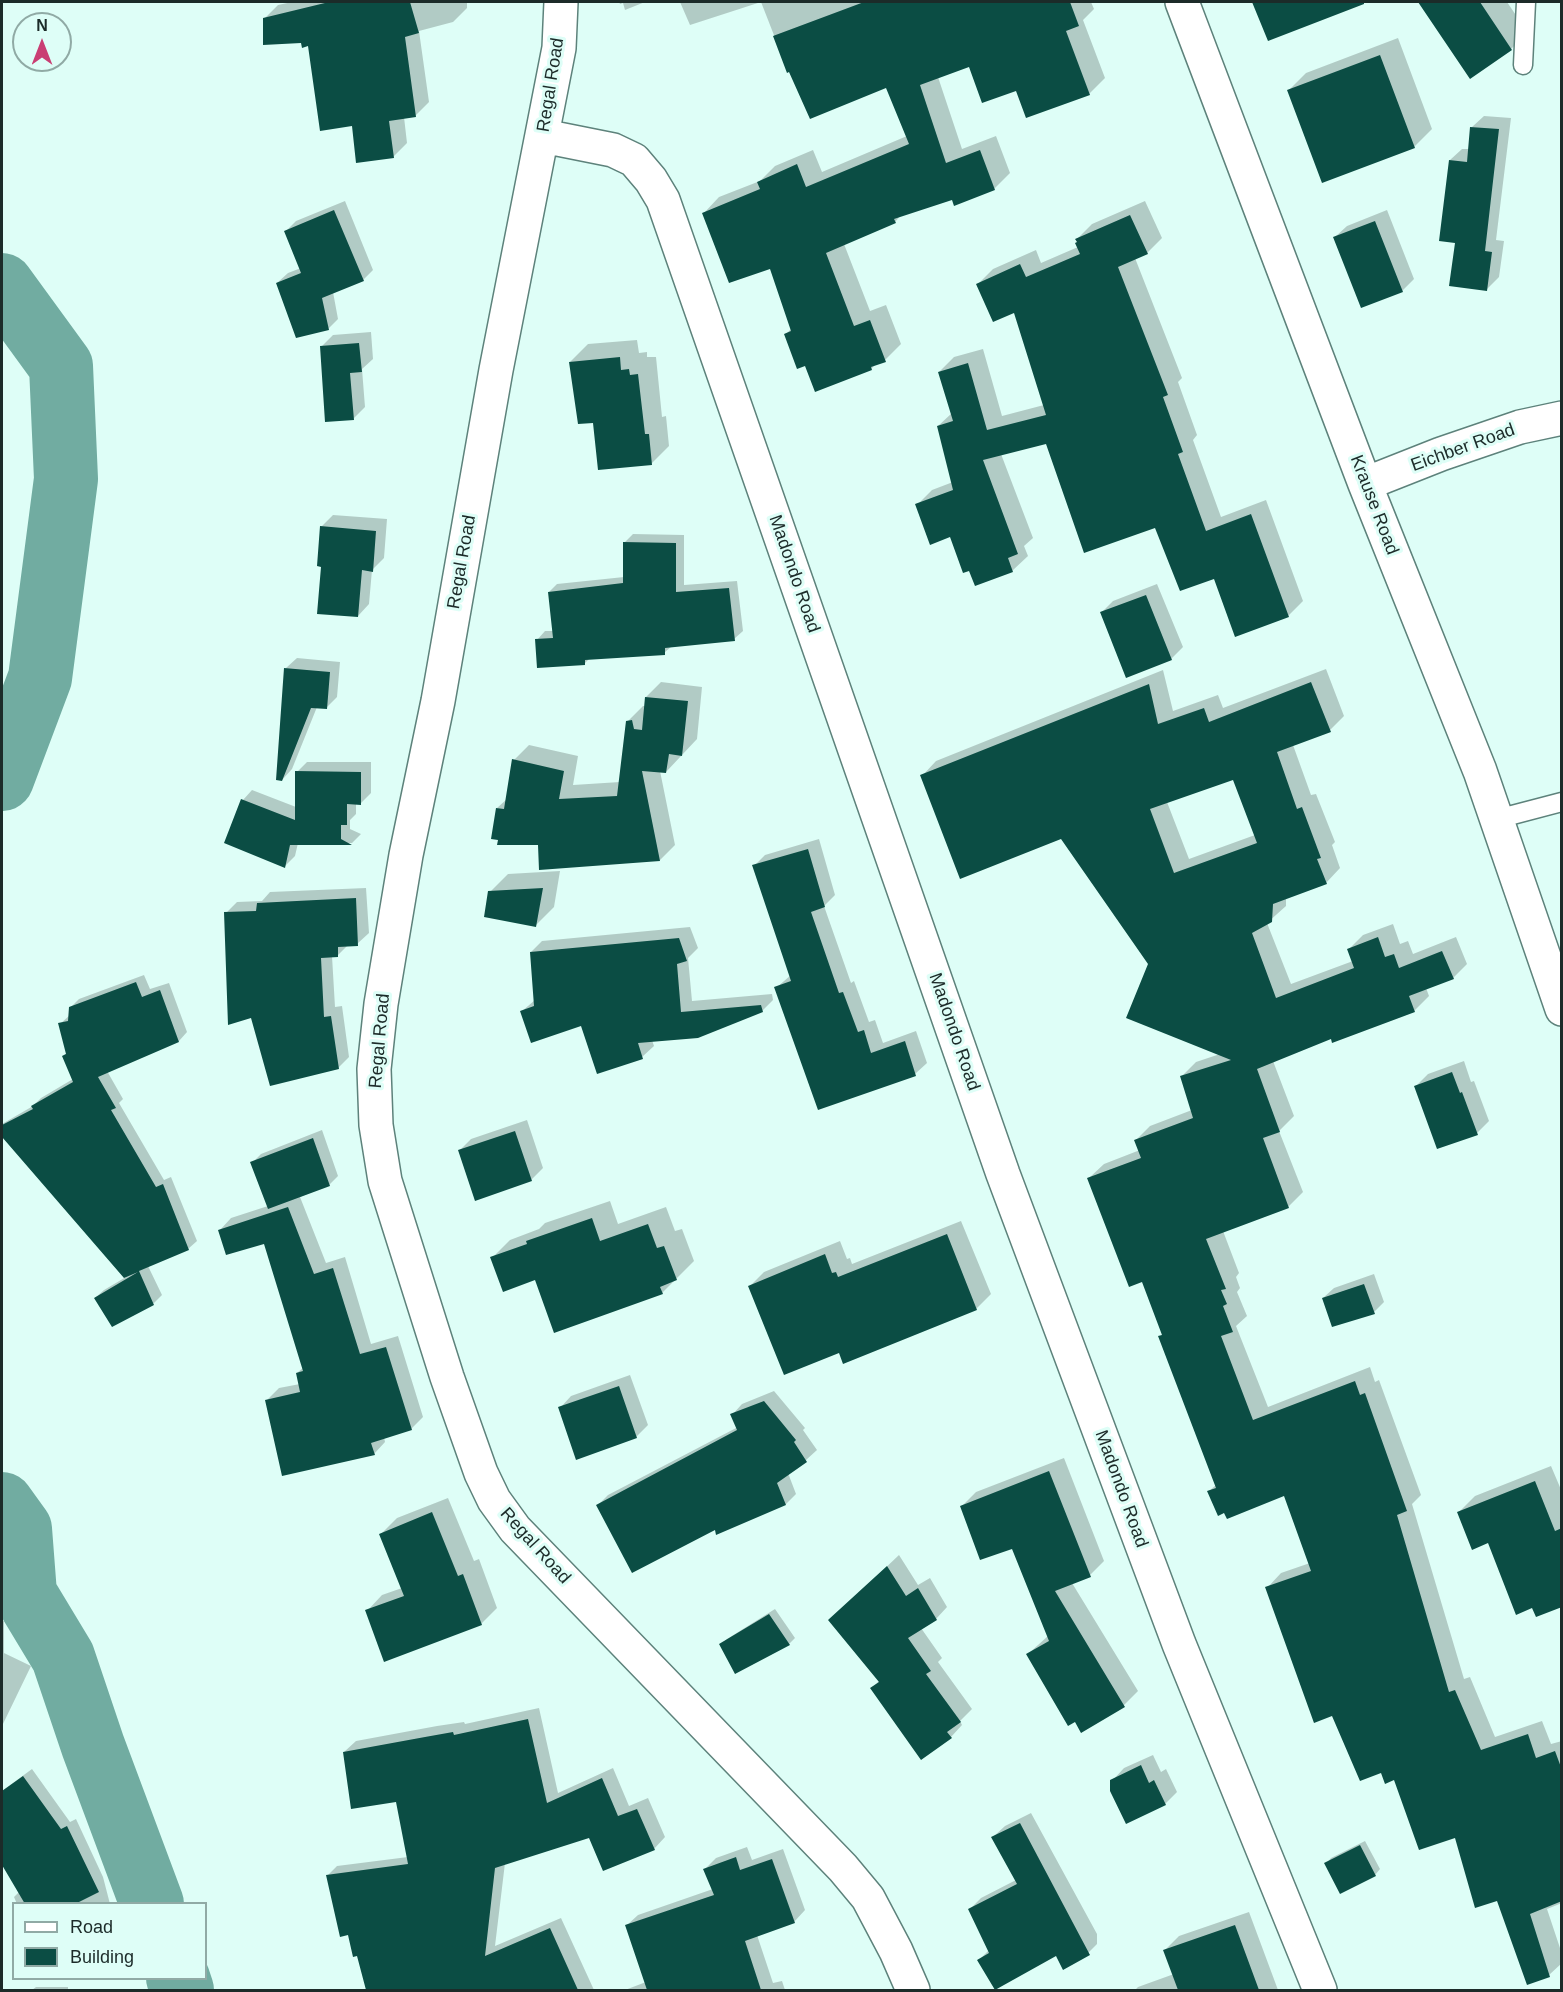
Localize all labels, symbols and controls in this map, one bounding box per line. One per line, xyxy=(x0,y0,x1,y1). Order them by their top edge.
north arrow xyxy=(12,12,72,72)
text: N xyxy=(36,17,48,34)
street label: Regal Road xyxy=(533,36,569,134)
street label: Eichber Road xyxy=(1408,419,1518,477)
street label: Krause Road xyxy=(1345,452,1403,558)
street label: Madondo Road xyxy=(764,512,824,636)
street label: Regal Road xyxy=(443,513,481,611)
street label: Madondo Road xyxy=(924,970,984,1094)
street label: Regal Road xyxy=(365,993,395,1089)
street label: Madondo Road xyxy=(1090,1427,1152,1551)
street label: Regal Road xyxy=(495,1503,575,1589)
legend xyxy=(12,1902,207,1980)
text: Road xyxy=(70,1917,113,1937)
text: Building xyxy=(70,1947,134,1967)

